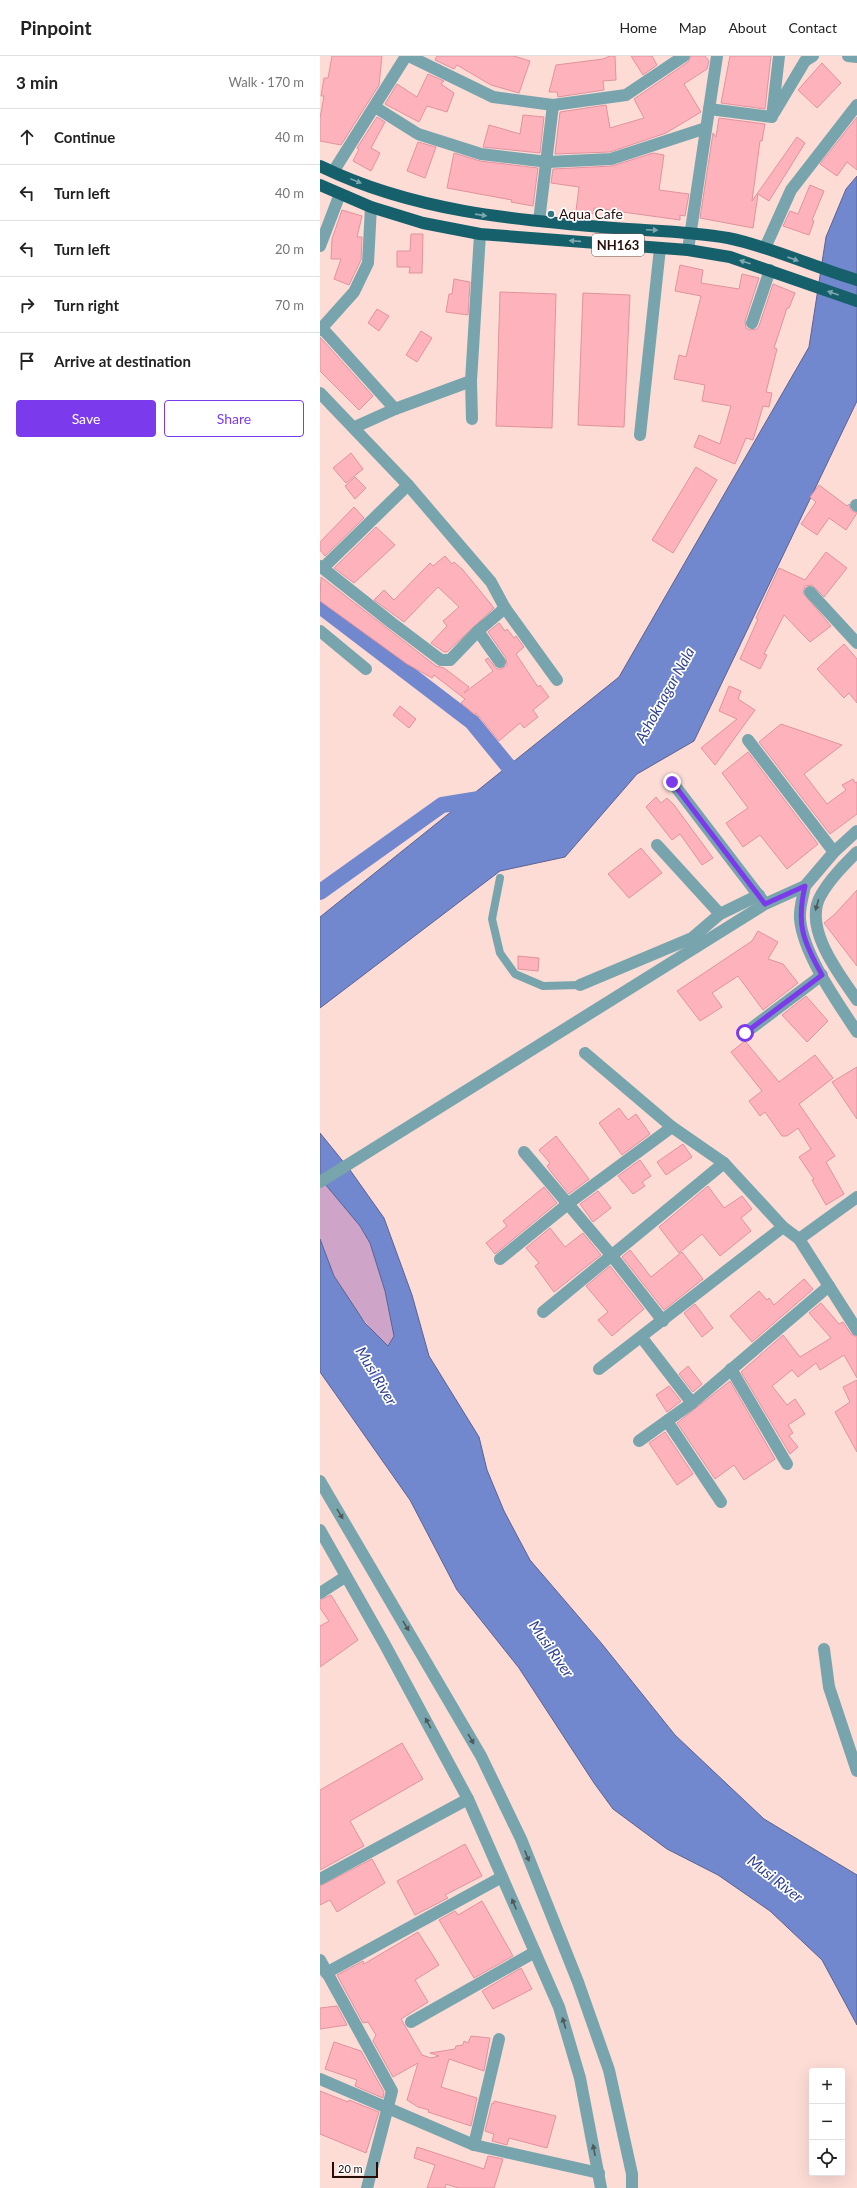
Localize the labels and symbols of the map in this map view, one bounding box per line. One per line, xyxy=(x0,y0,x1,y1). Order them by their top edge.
one-way arrow xyxy=(350,179,362,185)
place label: Aqua Cafe xyxy=(559,205,623,222)
marker: Aqua Cafe xyxy=(546,209,556,219)
one-way arrow xyxy=(475,212,487,218)
one-way arrow xyxy=(646,227,658,234)
road number: NH163 xyxy=(592,234,644,256)
one-way arrow xyxy=(569,238,581,245)
one-way arrow xyxy=(787,256,799,262)
one-way arrow xyxy=(739,259,751,265)
one-way arrow xyxy=(826,289,838,295)
water label: Ashoknagar Nala xyxy=(630,643,698,746)
route end xyxy=(663,773,681,791)
one-way arrow xyxy=(814,900,820,912)
route start xyxy=(736,1024,754,1042)
water label: Musi River xyxy=(352,1343,402,1409)
one-way arrow xyxy=(336,1508,343,1520)
water label: Musi River xyxy=(526,1617,578,1681)
one-way arrow xyxy=(402,1620,409,1632)
one-way arrow xyxy=(424,1718,431,1729)
one-way arrow xyxy=(468,1733,475,1745)
one-way arrow xyxy=(525,1850,531,1862)
water label: Musi River xyxy=(744,1851,807,1906)
one-way arrow xyxy=(511,1898,517,1909)
one-way arrow xyxy=(561,2017,567,2029)
one-way arrow xyxy=(591,2144,597,2156)
scale bar xyxy=(332,2160,378,2179)

